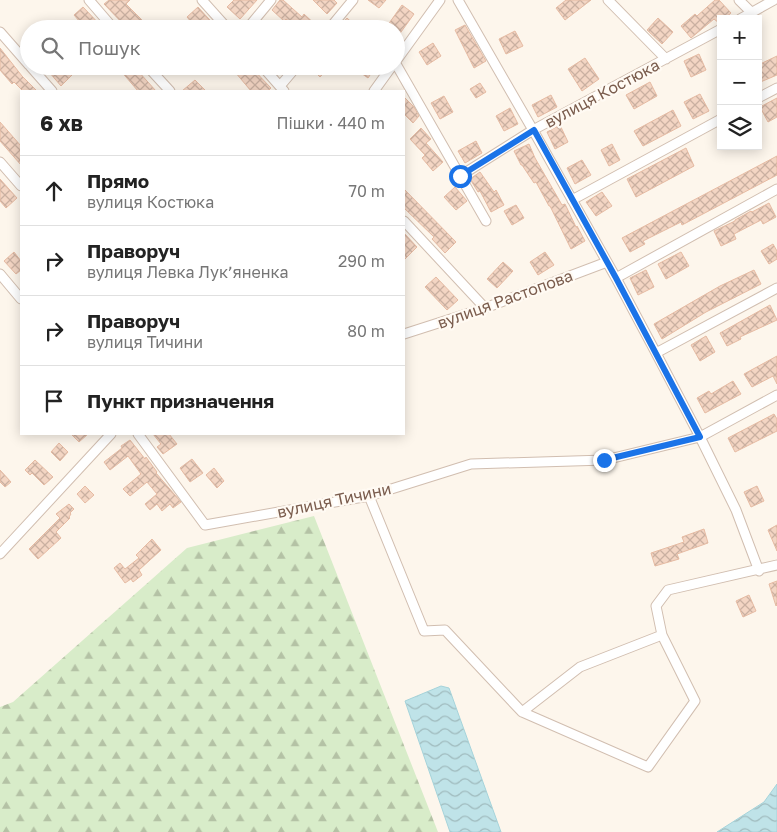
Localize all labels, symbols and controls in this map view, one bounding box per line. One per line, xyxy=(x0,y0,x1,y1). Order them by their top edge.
map controls xyxy=(717,15,762,150)
button: + xyxy=(717,15,762,60)
search box xyxy=(20,20,405,75)
icon: search xyxy=(38,34,66,62)
text: Пошук xyxy=(78,36,141,59)
street label: вулиця Костюка xyxy=(541,54,663,132)
button: − xyxy=(717,60,762,105)
button: layers xyxy=(717,105,762,150)
text: 6 хв xyxy=(40,110,83,136)
text: Пішки · 440 m xyxy=(276,113,385,133)
route start xyxy=(449,165,472,188)
text: Прямо xyxy=(87,169,149,192)
icon: ahead xyxy=(40,177,68,205)
text: 70 m xyxy=(348,181,385,201)
text: вулиця Костюка xyxy=(87,192,214,212)
text: Праворуч xyxy=(87,239,180,262)
icon: right xyxy=(40,247,68,275)
text: 290 m xyxy=(338,251,385,271)
text: вулиця Левка Лукʼяненка xyxy=(87,262,289,282)
street label: вулиця Растопова xyxy=(435,265,575,333)
text: Праворуч xyxy=(87,309,180,332)
icon: right xyxy=(40,317,68,345)
text: 80 m xyxy=(347,321,385,341)
text: вулиця Тичини xyxy=(87,332,203,352)
icon: arrive xyxy=(40,387,68,415)
text: Пункт призначення xyxy=(87,389,274,412)
route end xyxy=(593,449,616,472)
street label: вулиця Тичини xyxy=(275,478,393,522)

